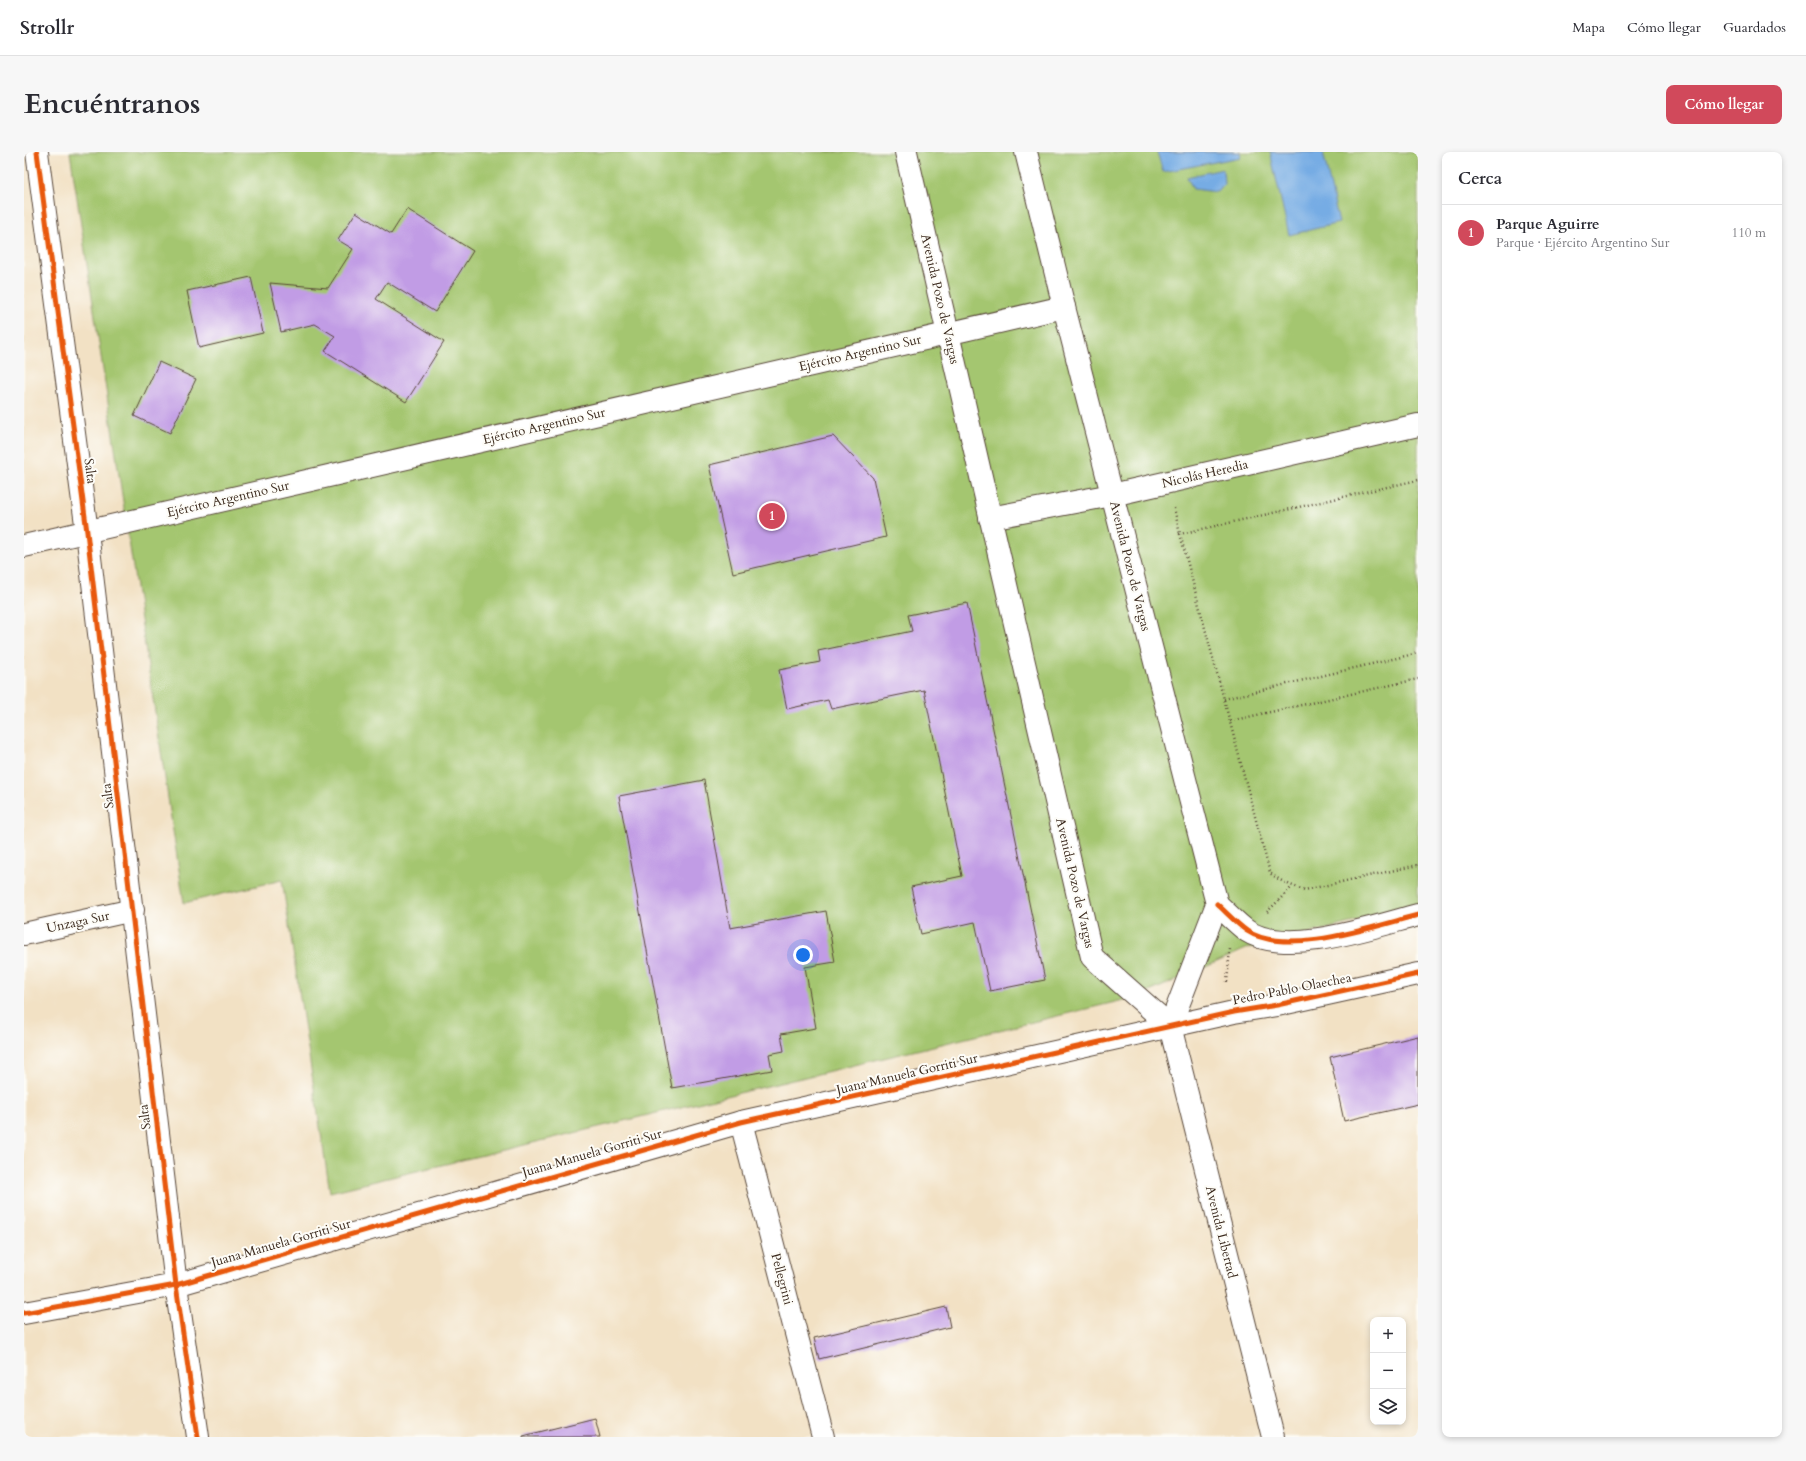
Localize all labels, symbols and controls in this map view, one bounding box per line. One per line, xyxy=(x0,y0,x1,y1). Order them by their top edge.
text: Strollr xyxy=(20,15,74,41)
text: Mapa xyxy=(1572,18,1605,37)
text: Cómo llegar xyxy=(1627,18,1701,37)
text: Guardados xyxy=(1723,18,1786,37)
text: Encuéntranos xyxy=(24,85,200,123)
button: Cómo llegar xyxy=(1666,85,1782,124)
text: Cerca xyxy=(1458,167,1502,190)
text: Parque Aguirre xyxy=(1496,214,1600,234)
text: 1 xyxy=(1468,224,1474,242)
text: 110 m xyxy=(1732,224,1766,242)
street label: Avenida Pozo de Vargas xyxy=(916,232,964,366)
text: Parque · Ejército Argentino Sur xyxy=(1496,234,1670,252)
street label: Ejército Argentino Sur xyxy=(797,330,923,376)
street label: Ejército Argentino Sur xyxy=(481,403,607,449)
street label: Nicolás Heredia xyxy=(1160,455,1250,493)
street label: Salta xyxy=(80,457,101,485)
street label: Ejército Argentino Sur xyxy=(165,476,291,522)
street label: Avenida Pozo de Vargas xyxy=(1105,499,1155,633)
pin: 1 xyxy=(759,501,785,531)
street label: Salta xyxy=(97,782,118,810)
street label: Avenida Pozo de Vargas xyxy=(1051,816,1099,950)
street label: Unzaga Sur xyxy=(45,906,112,937)
your location xyxy=(793,945,813,965)
street label: Pedro Pablo Olaechea xyxy=(1231,969,1353,1009)
street label: Juana Manuela Gorriti Sur xyxy=(833,1049,980,1099)
street label: Salta xyxy=(134,1103,155,1131)
street label: Juana Manuela Gorriti Sur xyxy=(518,1124,664,1182)
street label: Avenida Libertad xyxy=(1201,1184,1241,1280)
street label: Juana Manuela Gorriti Sur xyxy=(207,1214,353,1272)
street label: Pellegrini xyxy=(766,1251,798,1307)
map controls xyxy=(1370,1317,1406,1425)
button: + xyxy=(1370,1317,1406,1353)
button: − xyxy=(1370,1353,1406,1389)
button: layers xyxy=(1370,1389,1406,1425)

